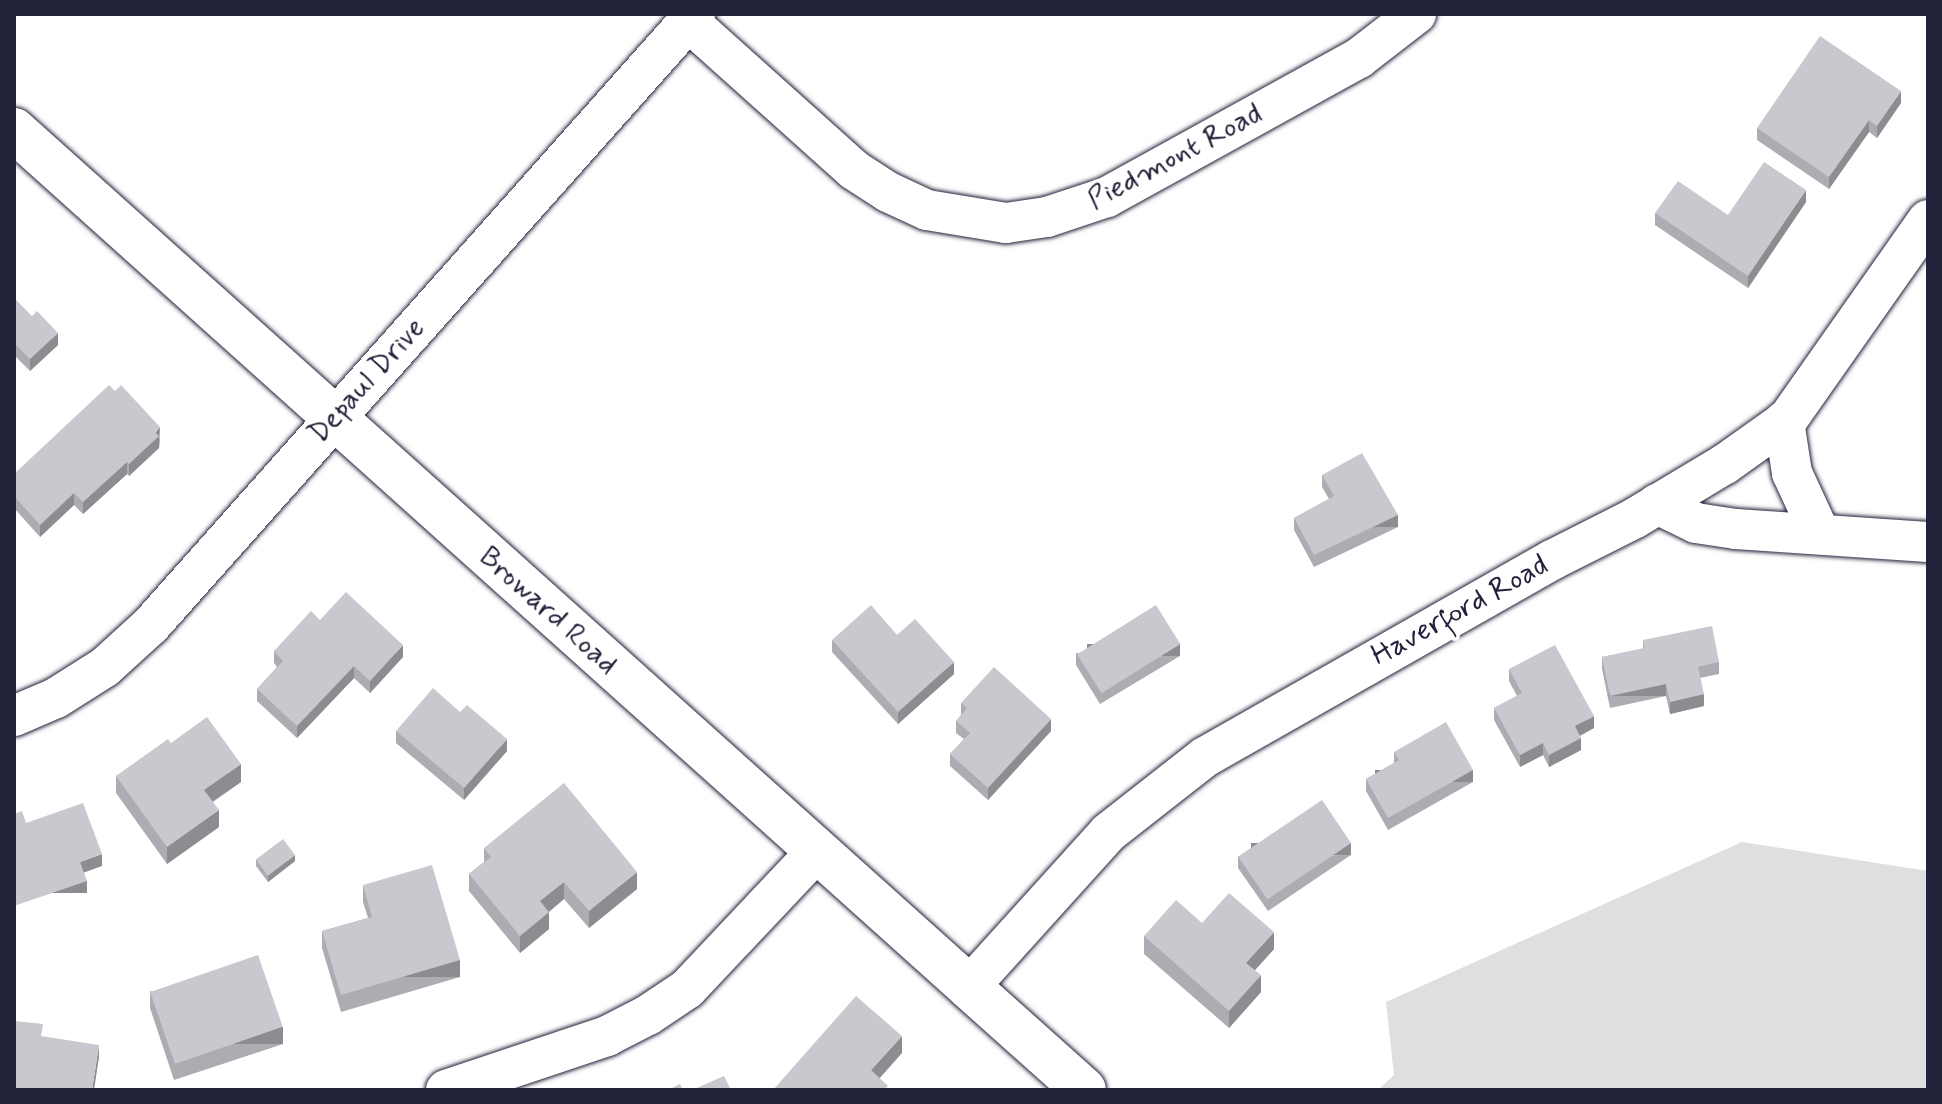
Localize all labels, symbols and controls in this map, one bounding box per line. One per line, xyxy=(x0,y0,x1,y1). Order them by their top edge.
street label: Piedmont Road xyxy=(1082,96,1268,218)
street label: Depaul Drive xyxy=(301,311,433,451)
street label: Broward Road xyxy=(471,539,625,683)
street label: Haverford Road xyxy=(1366,548,1554,674)

